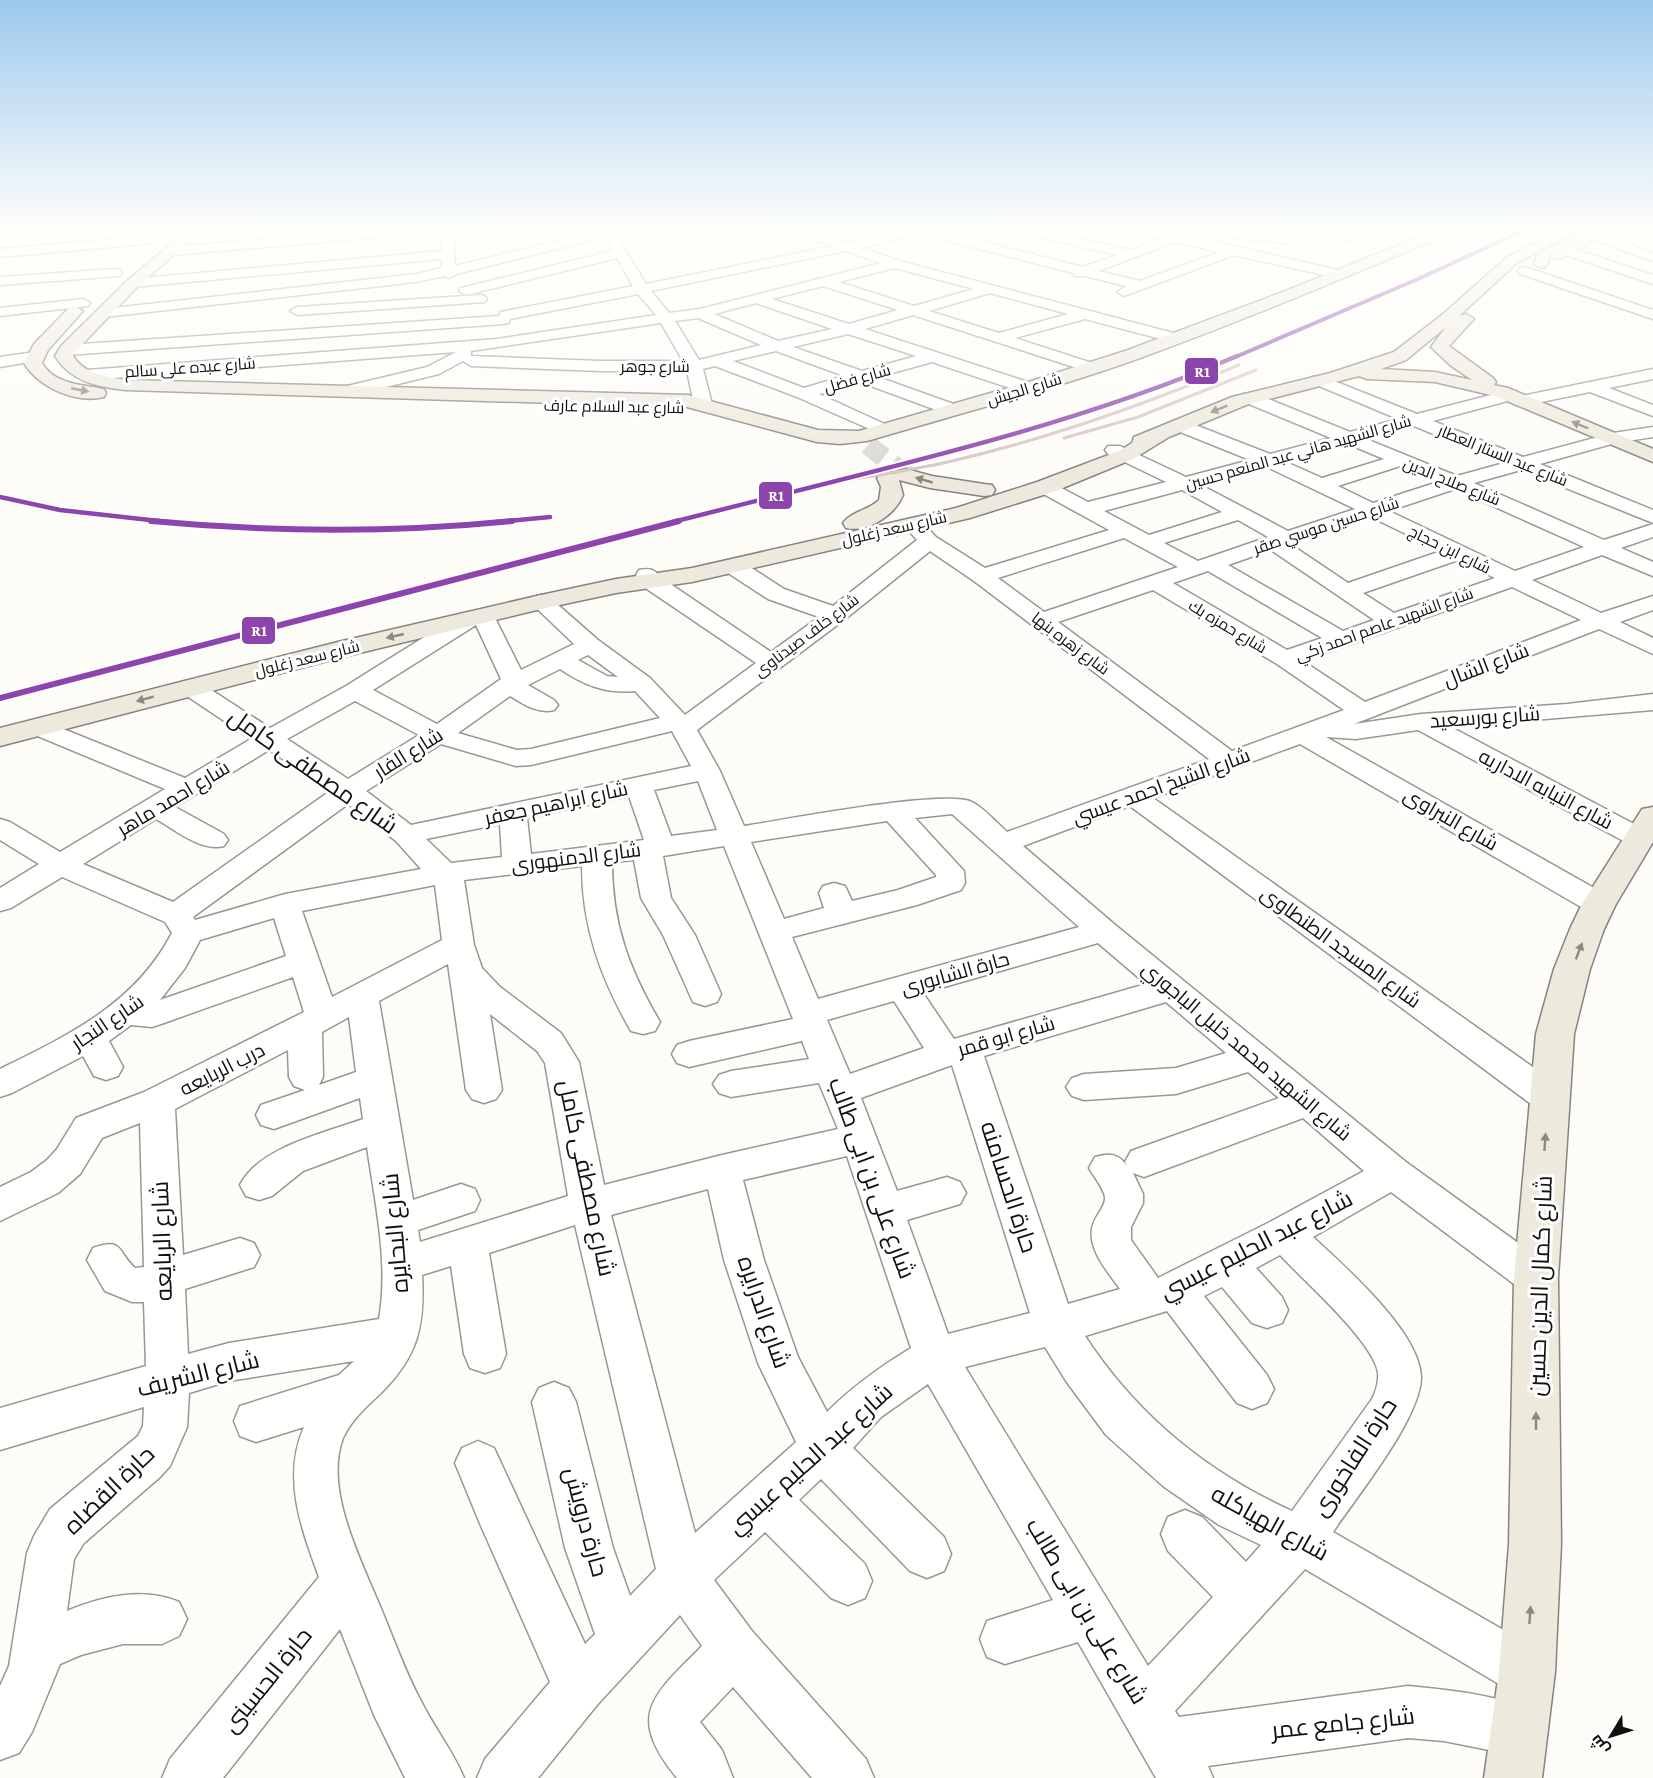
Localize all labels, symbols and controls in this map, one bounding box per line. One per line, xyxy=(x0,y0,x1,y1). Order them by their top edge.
street label: شارع عبده على سالم xyxy=(124,354,256,384)
line badge: R1 xyxy=(1184,357,1219,385)
street label: شارع جوهر xyxy=(619,358,690,378)
street label: شارع فضل xyxy=(822,361,893,399)
text: R1 xyxy=(1194,363,1210,380)
street label: شارع الجيش xyxy=(985,370,1064,412)
one-way arrow xyxy=(71,386,90,395)
street label: شارع عبد السلام عارف xyxy=(543,397,685,419)
one-way arrow xyxy=(1210,405,1228,414)
street label: شارع الشهيد هاني عبد المنعم حسين xyxy=(1183,412,1414,498)
one-way arrow xyxy=(1571,420,1589,429)
street label: شارع عبد الستار العطار xyxy=(1433,421,1570,492)
street label: شارع صلاح الدين xyxy=(1400,454,1503,511)
one-way arrow xyxy=(915,475,933,484)
line badge: R1 xyxy=(758,481,793,510)
text: R1 xyxy=(768,487,784,504)
street label: شارع حسين موسي صقر xyxy=(1250,494,1402,561)
street label: شارع سعد زغلول xyxy=(840,508,949,552)
street label: شارع ابن حجاج xyxy=(1405,522,1494,579)
street label: شارع الشهيد عاصم احمد زكي xyxy=(1293,584,1477,669)
street label: شارع خلف صيدناوى xyxy=(751,591,864,683)
street label: شارع حمزه بك xyxy=(1184,596,1270,659)
street label: شارع زهره بنها xyxy=(1027,609,1113,680)
line badge: R1 xyxy=(241,616,276,645)
text: R1 xyxy=(251,622,267,639)
one-way arrow xyxy=(386,632,404,642)
street label: شارع سعد زغلول xyxy=(253,637,362,683)
street label: شارع الشال xyxy=(1440,639,1533,694)
one-way arrow xyxy=(136,695,154,705)
street label: شارع مصطفى كامل xyxy=(222,702,403,842)
street label: شارع بورسعيد xyxy=(1429,702,1541,735)
street label: شارع الفار xyxy=(369,723,448,786)
street label: شارع الشيخ احمد عيسي xyxy=(1069,744,1254,832)
street label: شارع النيابه الاداريه xyxy=(1474,744,1617,836)
street label: شارع احمد ماهر xyxy=(112,756,235,843)
street label: شارع ابراهيم جعفر xyxy=(481,777,630,832)
street label: شارع النبراوى xyxy=(1398,783,1502,857)
street label: شارع الدمنهورى xyxy=(510,838,643,879)
street label: شارع المسجد الطنطاوى xyxy=(1255,882,1425,1015)
one-way arrow xyxy=(1575,942,1584,960)
street label: حارة الشابورى xyxy=(898,947,1012,1001)
street label: شارع الشهيد محمد خليل الباجوري xyxy=(1135,957,1356,1149)
street label: شارع النجار xyxy=(66,990,149,1057)
street label: شارع ابو قمر xyxy=(954,1012,1058,1064)
street label: درب الربايعه xyxy=(176,1038,269,1101)
street label: شارع على بن ابى طالب xyxy=(821,1073,921,1283)
street label: شارع مصطفى كامل xyxy=(551,1077,622,1279)
street label: حارة الحسامنه xyxy=(975,1118,1043,1256)
one-way arrow xyxy=(1541,1132,1550,1151)
street label: شارع البحايره xyxy=(376,1172,416,1294)
street label: شارع كمال الدين حسين xyxy=(1522,1175,1560,1397)
street label: شارع الربايعه xyxy=(146,1180,180,1302)
street label: شارع عبد الحليم عيسي xyxy=(1155,1184,1359,1309)
street label: شارع الدرايره xyxy=(730,1252,796,1373)
street label: شارع الشريف xyxy=(134,1345,263,1405)
street label: شارع عبد الحليم عيسي xyxy=(722,1377,901,1544)
street label: حارة الفاخورى xyxy=(1305,1392,1403,1522)
one-way arrow xyxy=(1531,1411,1541,1430)
street label: حارة القضاه xyxy=(58,1440,159,1539)
street label: حارة درويش xyxy=(558,1464,614,1580)
street label: شارع الهياكله xyxy=(1205,1479,1334,1569)
street label: شارع على بن ابى طالب xyxy=(1019,1513,1154,1710)
one-way arrow xyxy=(1526,1606,1535,1625)
street label: حارة الحسينى xyxy=(216,1622,318,1738)
street label: شارع جامع عمر xyxy=(1268,1702,1416,1747)
north arrow xyxy=(1581,1706,1641,1766)
text: ش xyxy=(1587,1731,1613,1758)

